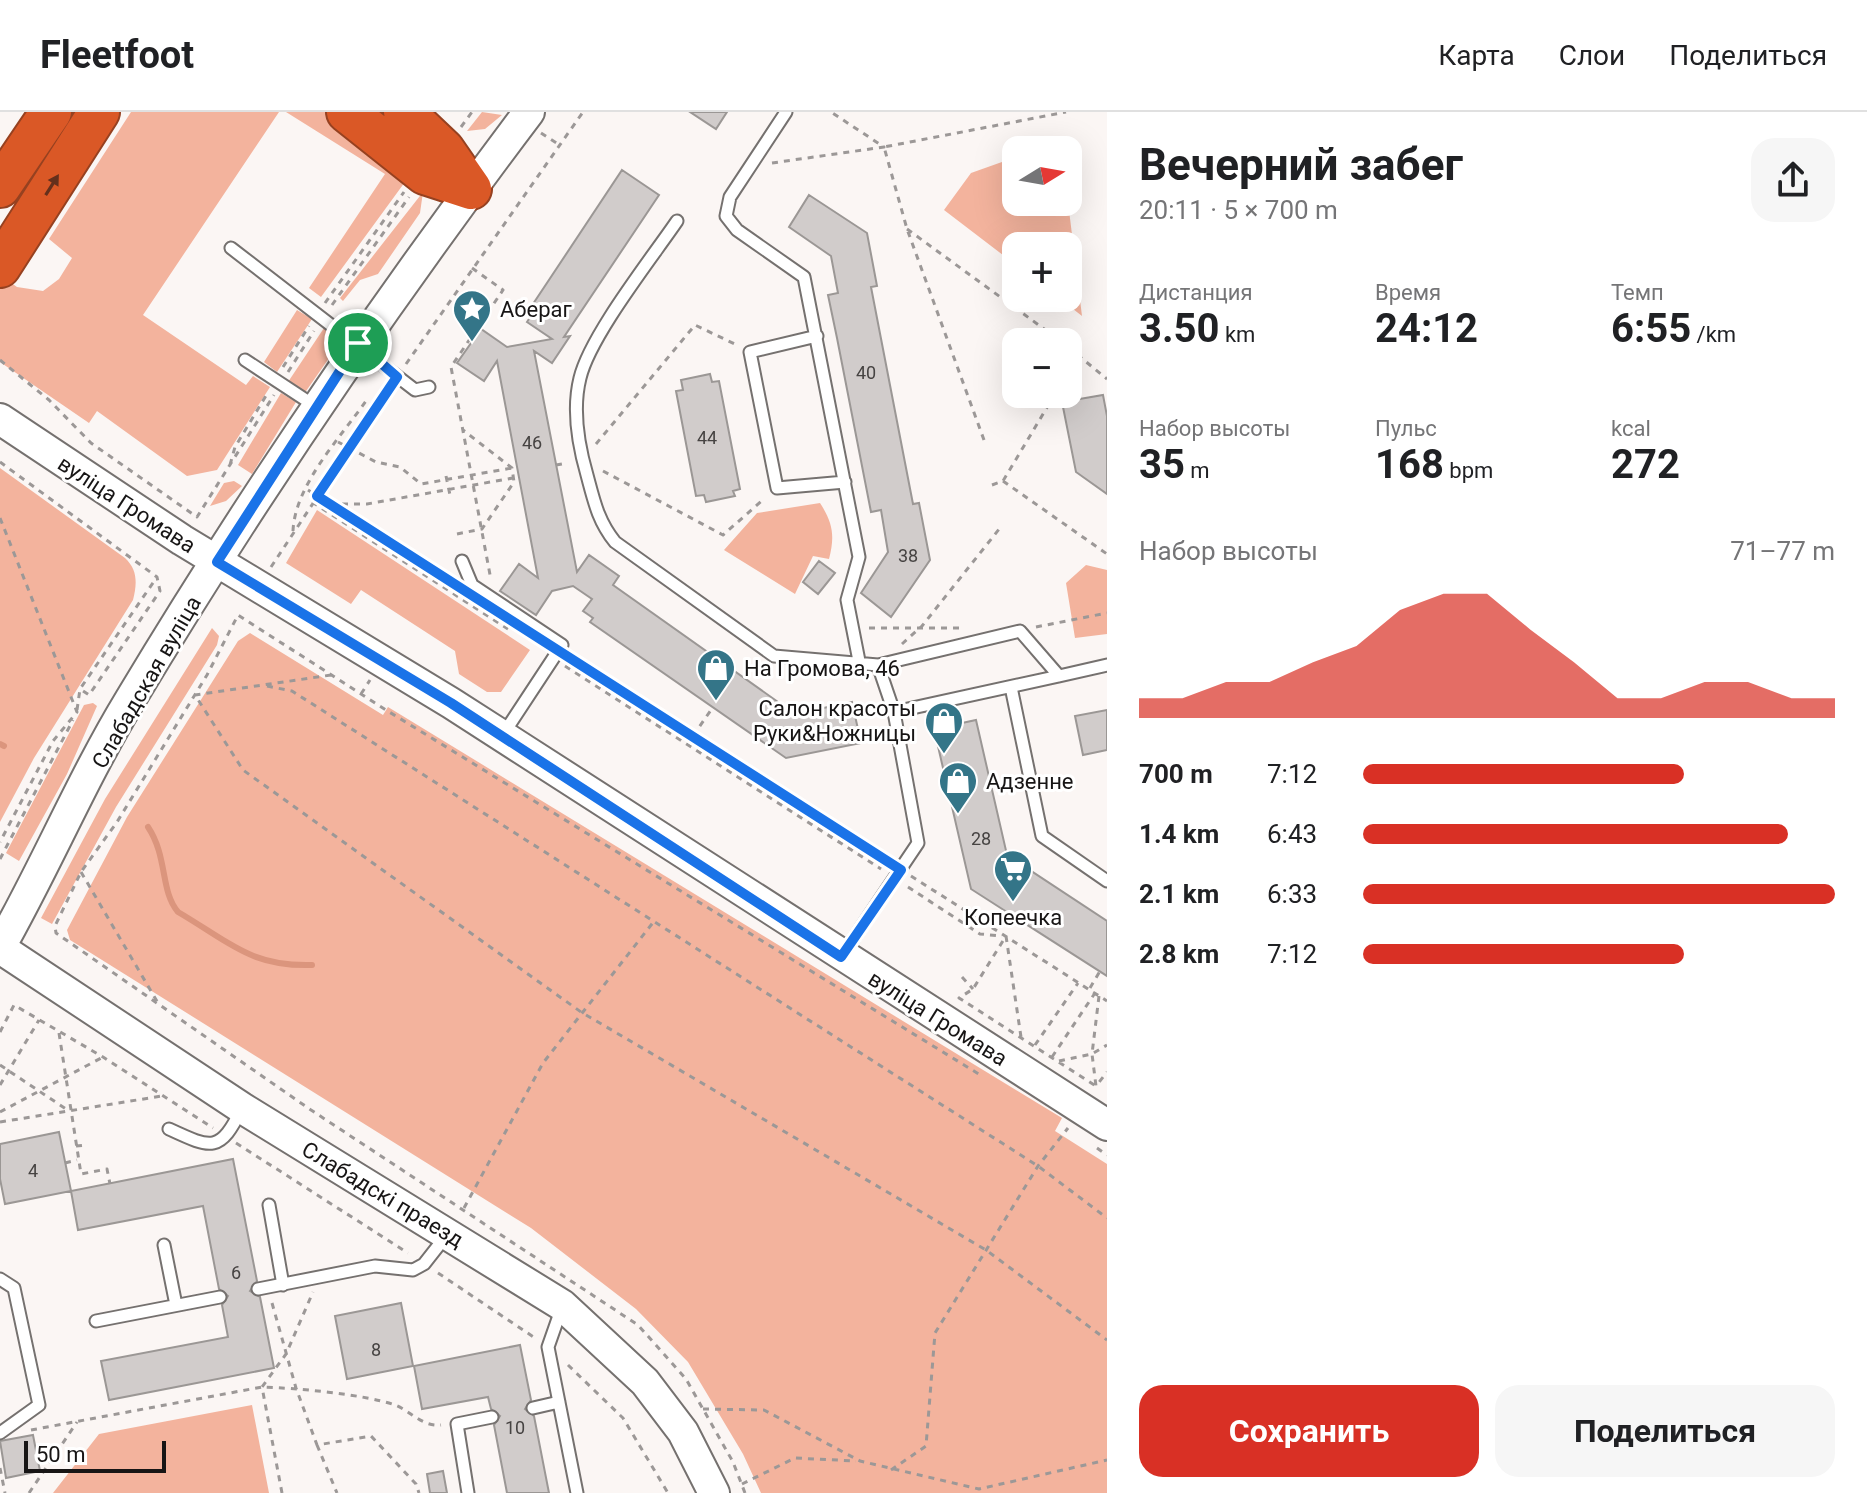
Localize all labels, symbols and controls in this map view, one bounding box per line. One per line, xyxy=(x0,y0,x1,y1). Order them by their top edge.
text: Fleetfoot xyxy=(40,33,194,77)
text: Карта xyxy=(1438,39,1515,72)
text: Слои xyxy=(1559,39,1625,72)
text: Поделиться xyxy=(1669,39,1827,72)
north arrow xyxy=(1002,136,1082,216)
map controls xyxy=(1002,136,1082,408)
button: share xyxy=(1751,138,1835,222)
text: Вечерний забег xyxy=(1139,139,1463,191)
one-way arrow xyxy=(45,175,60,196)
text: 20:11 · 5 × 700 m xyxy=(1139,195,1338,225)
button: + xyxy=(1002,232,1082,312)
text: Дистанция xyxy=(1139,280,1253,305)
text: Время xyxy=(1375,280,1441,305)
text: Темп xyxy=(1611,280,1664,305)
place icon: Абераг xyxy=(451,288,493,343)
place label: Абераг xyxy=(500,297,573,322)
text: 3.50 xyxy=(1139,305,1219,352)
text: 24:12 xyxy=(1375,305,1478,352)
text: 6:55 xyxy=(1611,305,1691,352)
pin xyxy=(324,309,392,377)
icon: arrive xyxy=(336,321,380,365)
text: km xyxy=(1219,322,1255,347)
text: /km xyxy=(1691,322,1736,347)
button: − xyxy=(1002,328,1082,408)
house number: 40 xyxy=(856,362,876,383)
text: Набор высоты xyxy=(1139,416,1290,441)
text: Пульс xyxy=(1375,416,1437,441)
text: kcal xyxy=(1611,416,1651,441)
house number: 44 xyxy=(697,427,717,448)
house number: 46 xyxy=(522,432,542,453)
text: 35 xyxy=(1139,441,1185,488)
text: 168 xyxy=(1375,441,1444,488)
text: 272 xyxy=(1611,441,1680,488)
street label: вуліца Громава xyxy=(53,451,200,558)
text: m xyxy=(1185,458,1210,483)
text: bpm xyxy=(1444,458,1493,483)
text: Набор высоты xyxy=(1139,536,1318,566)
text: 71–77 m xyxy=(1730,536,1835,566)
house number: 38 xyxy=(898,545,918,566)
street label: Слабадская вуліца xyxy=(87,592,206,773)
shop icon: На Громова, 46 xyxy=(695,647,737,702)
place label: На Громова, 46 xyxy=(744,656,900,681)
place label: Салон красоты Руки&Ножницы xyxy=(753,696,916,746)
shop icon: Салон красоты Руки&Ножницы xyxy=(923,700,965,755)
text: 700 m xyxy=(1139,759,1213,789)
text: 7:12 xyxy=(1267,759,1317,789)
shop icon: Адзенне xyxy=(937,760,979,815)
place label: Адзенне xyxy=(986,769,1074,794)
text: 1.4 km xyxy=(1139,819,1219,849)
text: 6:43 xyxy=(1267,819,1317,849)
house number: 28 xyxy=(971,828,991,849)
supermarket icon: Копеечка xyxy=(992,848,1034,903)
text: 2.1 km xyxy=(1139,879,1219,909)
text: 6:33 xyxy=(1267,879,1317,909)
place label: Копеечка xyxy=(964,905,1062,930)
text: 2.8 km xyxy=(1139,939,1219,969)
text: 7:12 xyxy=(1267,939,1317,969)
street label: вуліца Громава xyxy=(864,966,1012,1071)
street label: Слабадскі праезд xyxy=(298,1136,468,1252)
house number: 4 xyxy=(28,1160,38,1181)
house number: 6 xyxy=(231,1262,241,1283)
house number: 8 xyxy=(371,1339,381,1360)
button: Сохранить xyxy=(1139,1385,1479,1477)
button: Поделиться xyxy=(1495,1385,1835,1477)
house number: 10 xyxy=(505,1417,525,1438)
scale bar xyxy=(24,1437,166,1473)
text: 50 m xyxy=(36,1442,85,1467)

